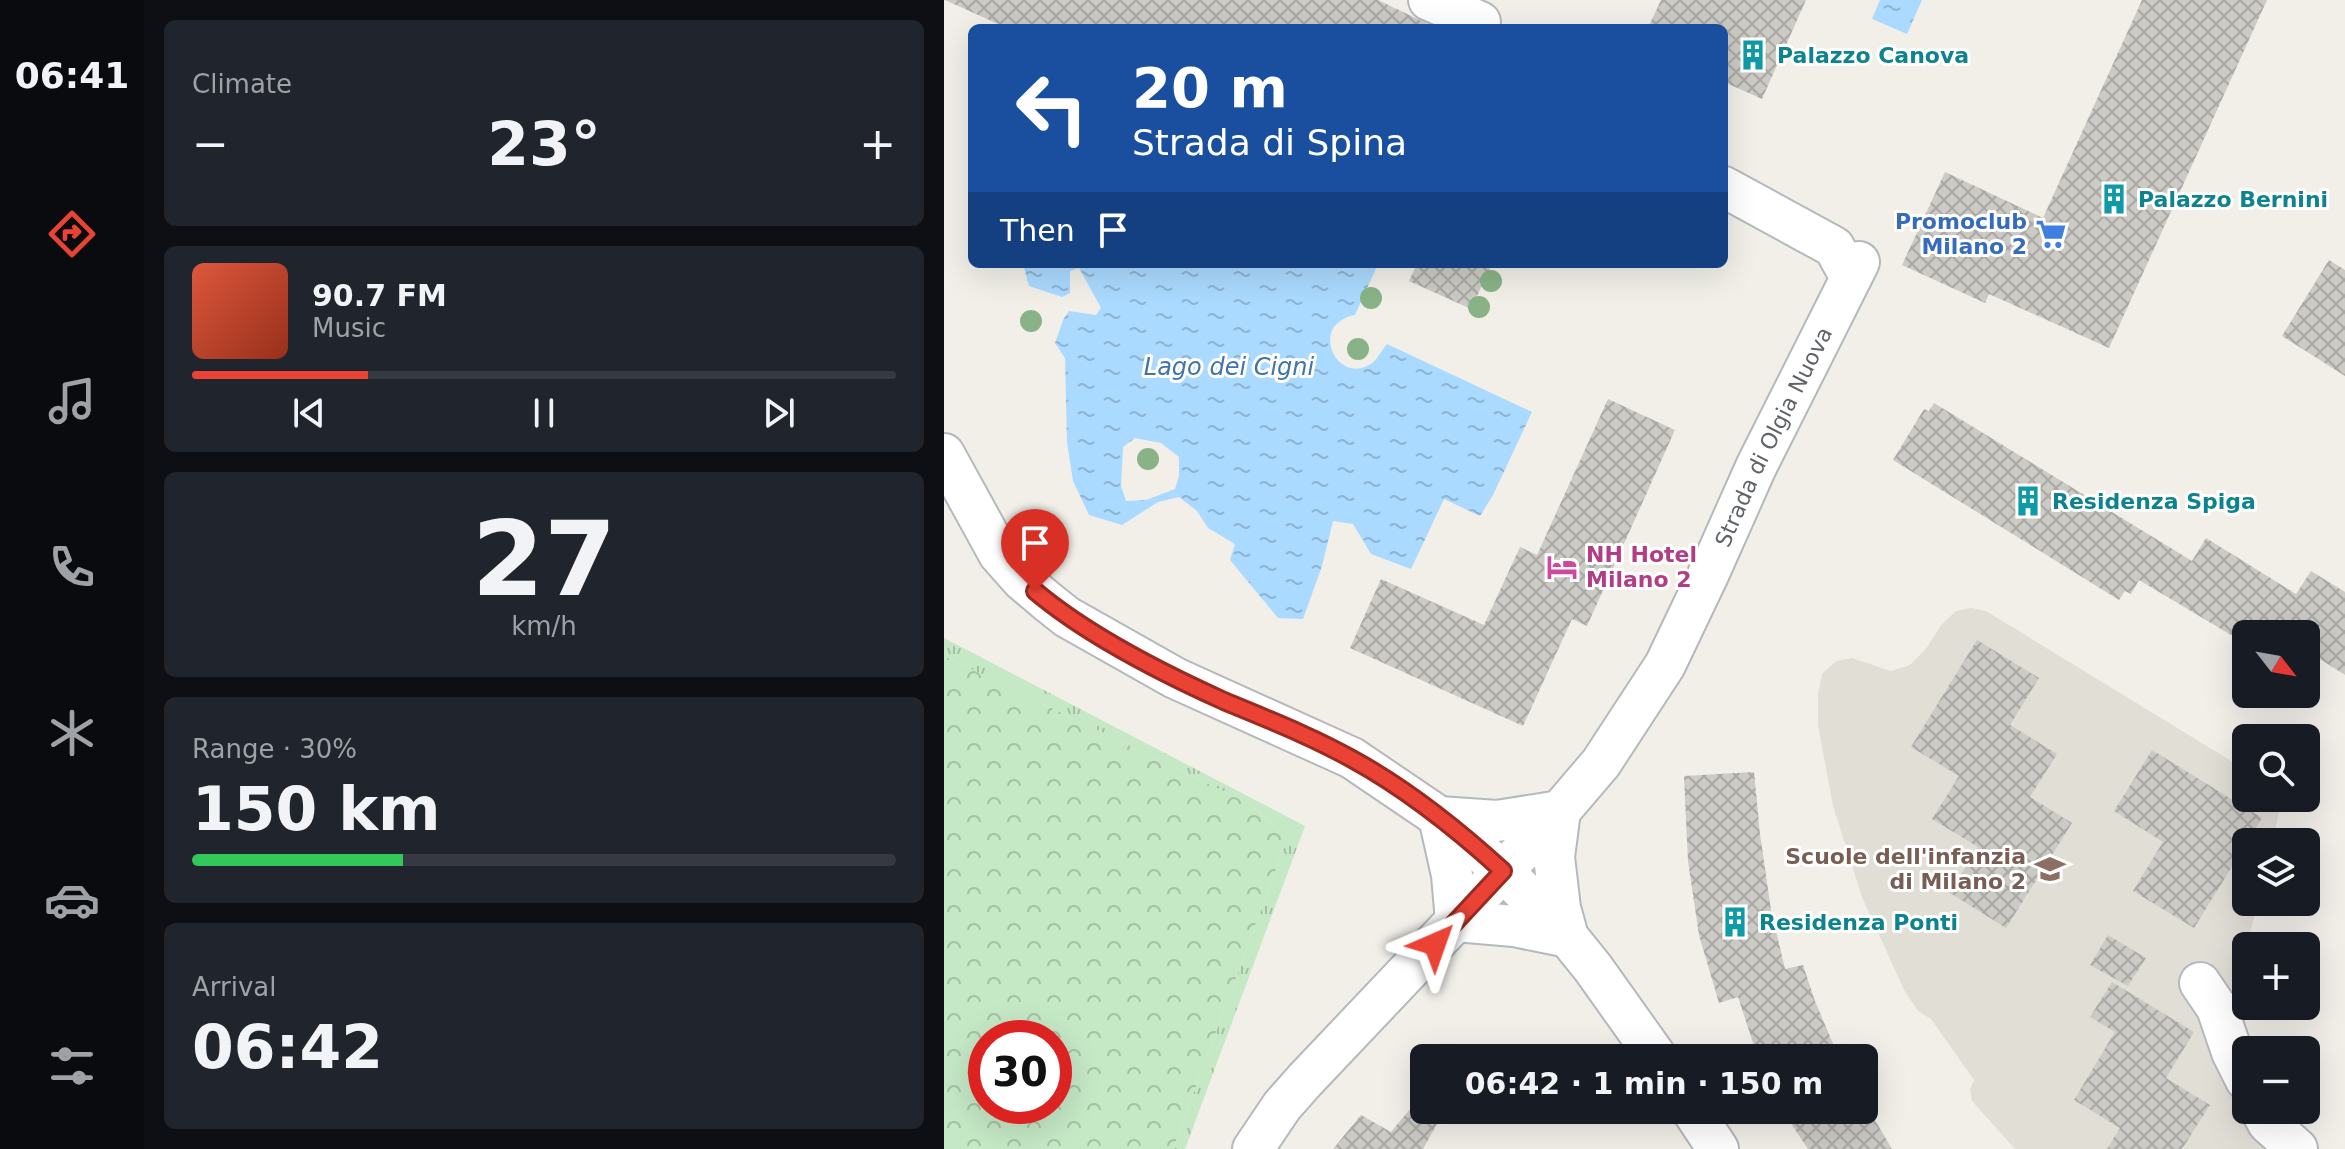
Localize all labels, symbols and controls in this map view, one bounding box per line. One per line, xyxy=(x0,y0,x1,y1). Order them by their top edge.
building icon: Palazzo Canova xyxy=(1736,38,1770,72)
place label: Palazzo Canova xyxy=(1777,43,1969,68)
text: 06:41 xyxy=(15,55,129,96)
text: 20 m xyxy=(1132,55,1288,120)
icon: left xyxy=(1000,56,1104,160)
text: Climate xyxy=(192,69,292,99)
text: 23° xyxy=(487,109,601,179)
text: − xyxy=(192,118,229,169)
text: + xyxy=(859,118,896,169)
text: Strada di Spina xyxy=(1132,122,1407,163)
building icon: Palazzo Bernini xyxy=(2097,182,2131,216)
place label: Palazzo Bernini xyxy=(2138,187,2328,212)
icon: directions xyxy=(44,206,100,262)
icon: arrive xyxy=(1091,208,1135,252)
place label: Promoclub Milano 2 xyxy=(1895,209,2027,259)
text: Then xyxy=(1000,213,1075,248)
supermarket icon: Promoclub Milano 2 xyxy=(2034,217,2068,251)
text: 90.7 FM xyxy=(312,278,447,313)
text: Music xyxy=(312,313,386,343)
street label: Strada di Olgia Nuova xyxy=(1710,323,1837,551)
water label: Lago dei Cigni xyxy=(1144,353,1315,381)
icon: music xyxy=(44,373,100,429)
icon: previous xyxy=(287,391,331,435)
icon: pause xyxy=(522,391,566,435)
icon: next xyxy=(757,391,801,435)
building icon: Residenza Spiga xyxy=(2011,484,2045,518)
place label: Residenza Spiga xyxy=(2052,489,2256,514)
text: 27 xyxy=(472,498,616,620)
pin xyxy=(1001,509,1069,591)
icon: arrive xyxy=(1013,521,1057,565)
icon: phone xyxy=(44,539,100,595)
place label: NH Hotel Milano 2 xyxy=(1586,542,1697,592)
hotel icon: NH Hotel Milano 2 xyxy=(1545,550,1579,584)
text: km/h xyxy=(511,611,577,641)
north arrow xyxy=(2232,620,2320,708)
map controls xyxy=(2232,620,2320,1124)
icon: climate xyxy=(44,705,100,761)
button: search xyxy=(2232,724,2320,812)
text: Range · 30% xyxy=(192,734,357,764)
text: 150 km xyxy=(192,774,441,844)
button: layers xyxy=(2232,828,2320,916)
place label: Scuole dell'infanzia di Milano 2 xyxy=(1785,844,2026,894)
school or university icon: Scuole dell'infanzia di Milano 2 xyxy=(2033,852,2067,886)
icon: car xyxy=(44,872,100,928)
position arrow xyxy=(1393,902,1477,986)
building icon: Residenza Ponti xyxy=(1718,905,1752,939)
place label: Residenza Ponti xyxy=(1759,910,1958,935)
button: + xyxy=(2232,932,2320,1020)
text: Arrival xyxy=(192,972,276,1002)
text: 06:42 xyxy=(192,1012,383,1082)
speed limit sign: 30 xyxy=(968,1020,1072,1124)
button: − xyxy=(2232,1036,2320,1124)
icon: filters xyxy=(44,1038,100,1094)
text: 06:42 · 1 min · 150 m xyxy=(1465,1066,1823,1101)

